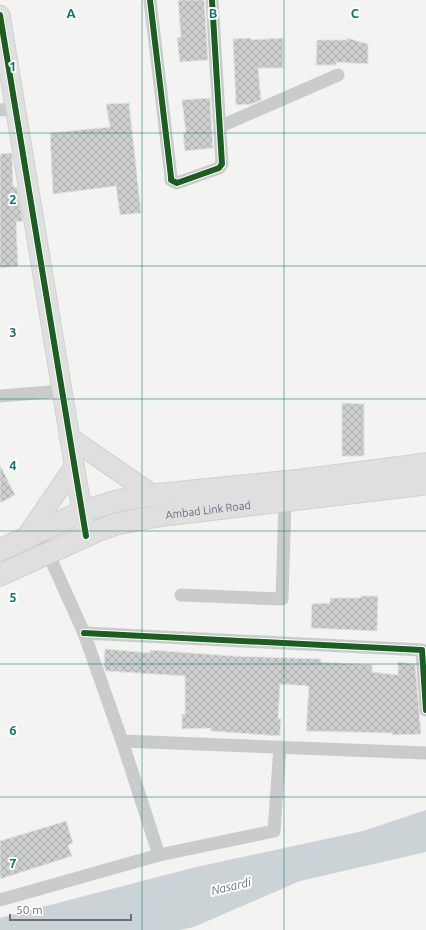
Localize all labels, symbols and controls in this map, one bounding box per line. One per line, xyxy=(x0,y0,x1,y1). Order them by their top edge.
text: A xyxy=(66,6,76,20)
text: B xyxy=(209,6,218,20)
text: C xyxy=(351,6,360,20)
text: 1 xyxy=(9,59,17,73)
text: 2 xyxy=(9,192,17,206)
text: 3 xyxy=(9,325,17,339)
text: 4 xyxy=(9,458,17,472)
street label: Ambad Link Road xyxy=(165,499,251,521)
text: 5 xyxy=(9,590,17,604)
text: 6 xyxy=(9,723,17,737)
text: 7 xyxy=(9,856,17,870)
water label: Nasardi xyxy=(210,875,253,897)
scale bar xyxy=(10,896,131,922)
text: 50 m xyxy=(16,903,43,916)

